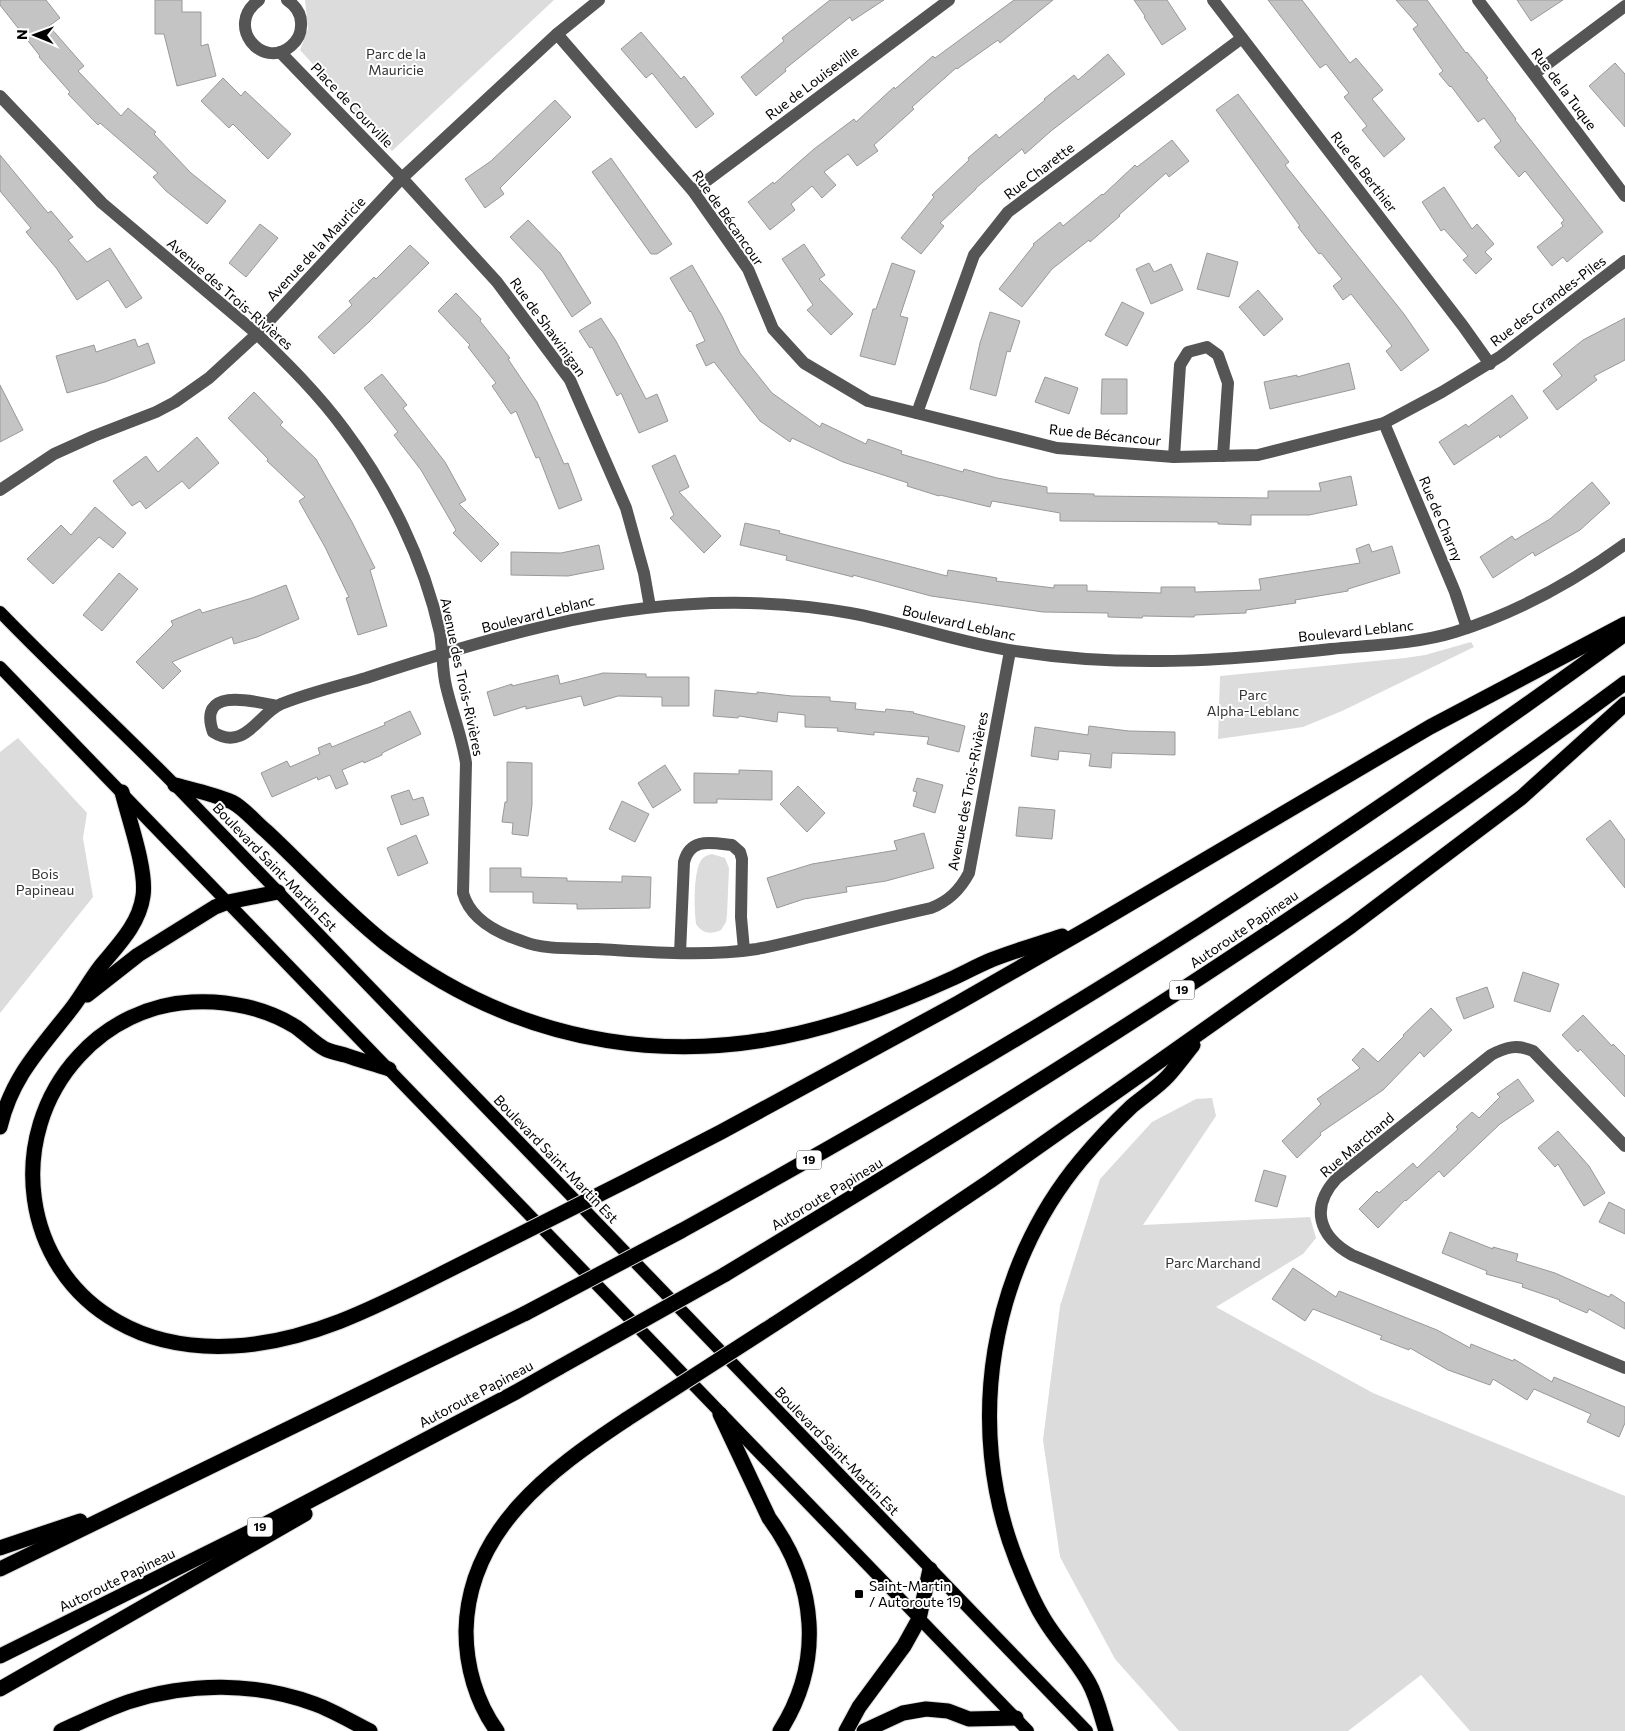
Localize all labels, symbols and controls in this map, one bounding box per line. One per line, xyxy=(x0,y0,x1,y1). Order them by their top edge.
north arrow xyxy=(10,10,60,60)
text: N xyxy=(13,29,30,40)
street label: Rue de Louiseville xyxy=(762,42,862,123)
street label: Rue de la Tuque xyxy=(1528,44,1601,133)
park label: Parc de la Mauricie xyxy=(366,45,426,78)
street label: Place de Courville xyxy=(308,59,397,151)
street label: Rue de Berthier xyxy=(1328,128,1401,216)
street label: Rue Charette xyxy=(1000,139,1077,203)
street label: Rue de Bécancour xyxy=(689,167,768,269)
street label: Avenue de la Mauricie xyxy=(263,193,368,304)
street label: Avenue des Trois-Rivières xyxy=(164,234,297,353)
street label: Rue des Grandes-Piles xyxy=(1487,252,1609,350)
street label: Rue de Shawinigan xyxy=(507,274,590,379)
street label: Rue de Bécancour xyxy=(1048,420,1162,449)
street label: Rue de Charny xyxy=(1416,474,1467,564)
street label: Boulevard Leblanc xyxy=(480,591,596,636)
street label: Avenue des Trois-Rivières xyxy=(437,596,488,758)
street label: Boulevard Leblanc xyxy=(901,601,1018,644)
street label: Boulevard Leblanc xyxy=(1297,616,1415,645)
park label: Parc Alpha-Leblanc xyxy=(1207,686,1299,719)
street label: Avenue des Trois-Rivières xyxy=(944,710,991,872)
street label: Boulevard Saint-Martin Est xyxy=(210,799,341,935)
park label: Bois Papineau xyxy=(16,865,74,898)
street label: Autoroute Papineau xyxy=(1186,886,1301,971)
road number: 19 xyxy=(1170,980,1194,1000)
street label: Boulevard Saint-Martin Est xyxy=(491,1091,622,1227)
street label: Rue Marchand xyxy=(1316,1109,1397,1181)
road number: 19 xyxy=(796,1150,822,1170)
street label: Autoroute Papineau xyxy=(768,1154,886,1234)
park label: Parc Marchand xyxy=(1165,1254,1261,1271)
street label: Autoroute Papineau xyxy=(416,1356,536,1431)
street label: Boulevard Saint-Martin Est xyxy=(772,1383,903,1519)
road number: 19 xyxy=(248,1518,272,1536)
street label: Autoroute Papineau xyxy=(56,1544,178,1615)
place label: Saint-Martin / Autoroute 19 xyxy=(869,1577,961,1610)
marker: Saint-Martin / Autoroute 19 xyxy=(853,1588,865,1600)

